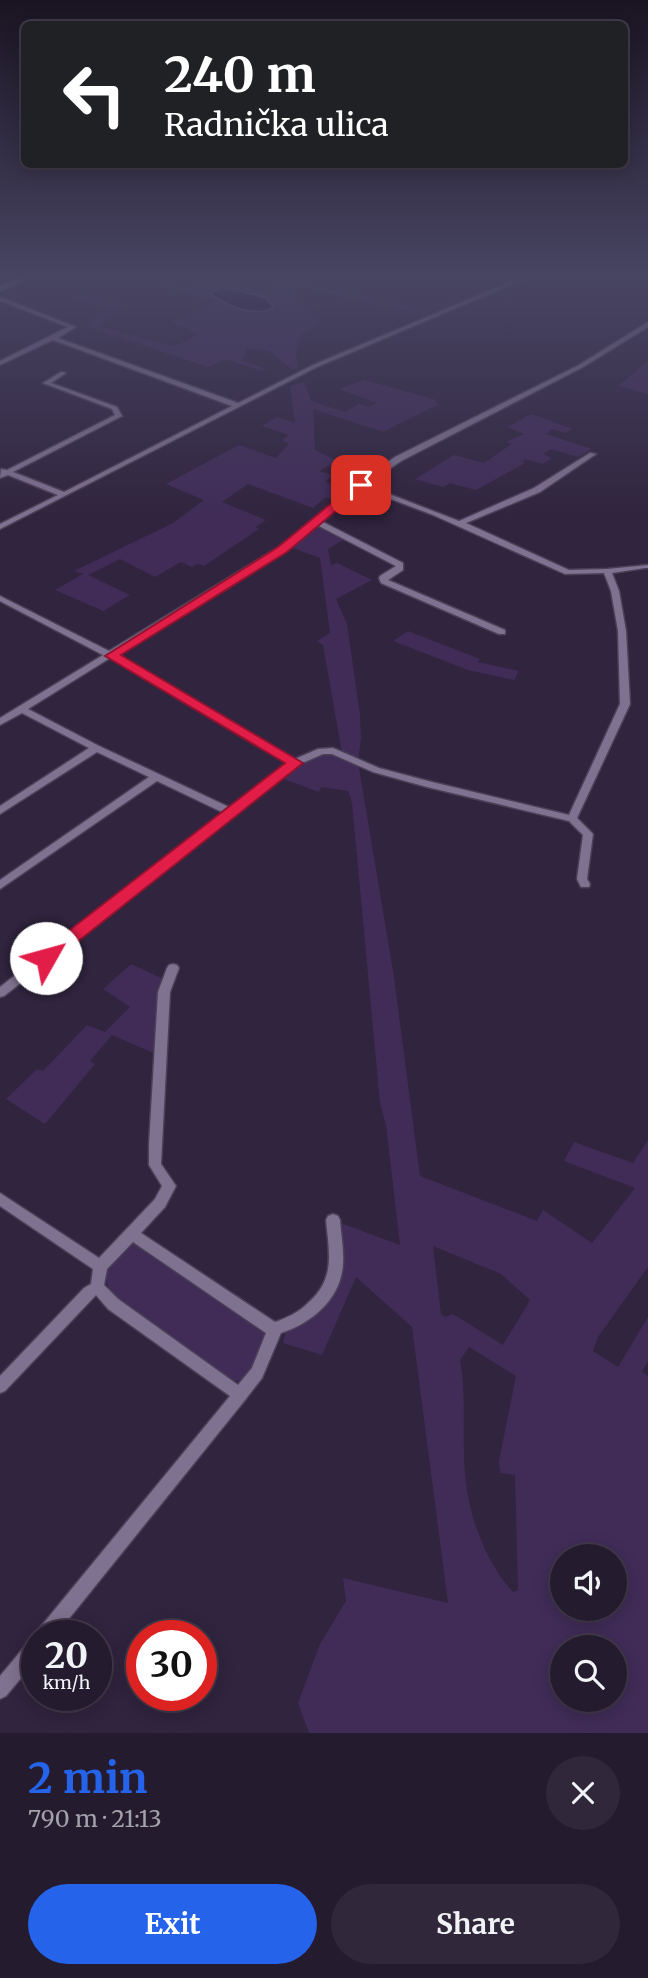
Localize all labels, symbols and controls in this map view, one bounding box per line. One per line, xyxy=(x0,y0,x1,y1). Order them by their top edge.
text: 240 m xyxy=(164,44,316,105)
icon: left xyxy=(49,49,140,140)
text: Radnička ulica xyxy=(164,105,389,145)
pin xyxy=(331,455,391,515)
icon: arrive xyxy=(342,466,380,504)
position arrow xyxy=(9,921,83,995)
map controls xyxy=(550,1544,627,1712)
button: sound xyxy=(550,1544,627,1621)
speed limit sign: 30 xyxy=(126,1620,217,1711)
text: 20 xyxy=(45,1634,88,1678)
button: search xyxy=(550,1635,627,1712)
text: km/h xyxy=(43,1671,90,1694)
text: 2 min xyxy=(28,1752,148,1804)
button: close xyxy=(546,1756,620,1830)
text: 790 m · 21:13 xyxy=(28,1804,162,1833)
button: Exit xyxy=(28,1884,317,1964)
button: Share xyxy=(331,1884,620,1964)

